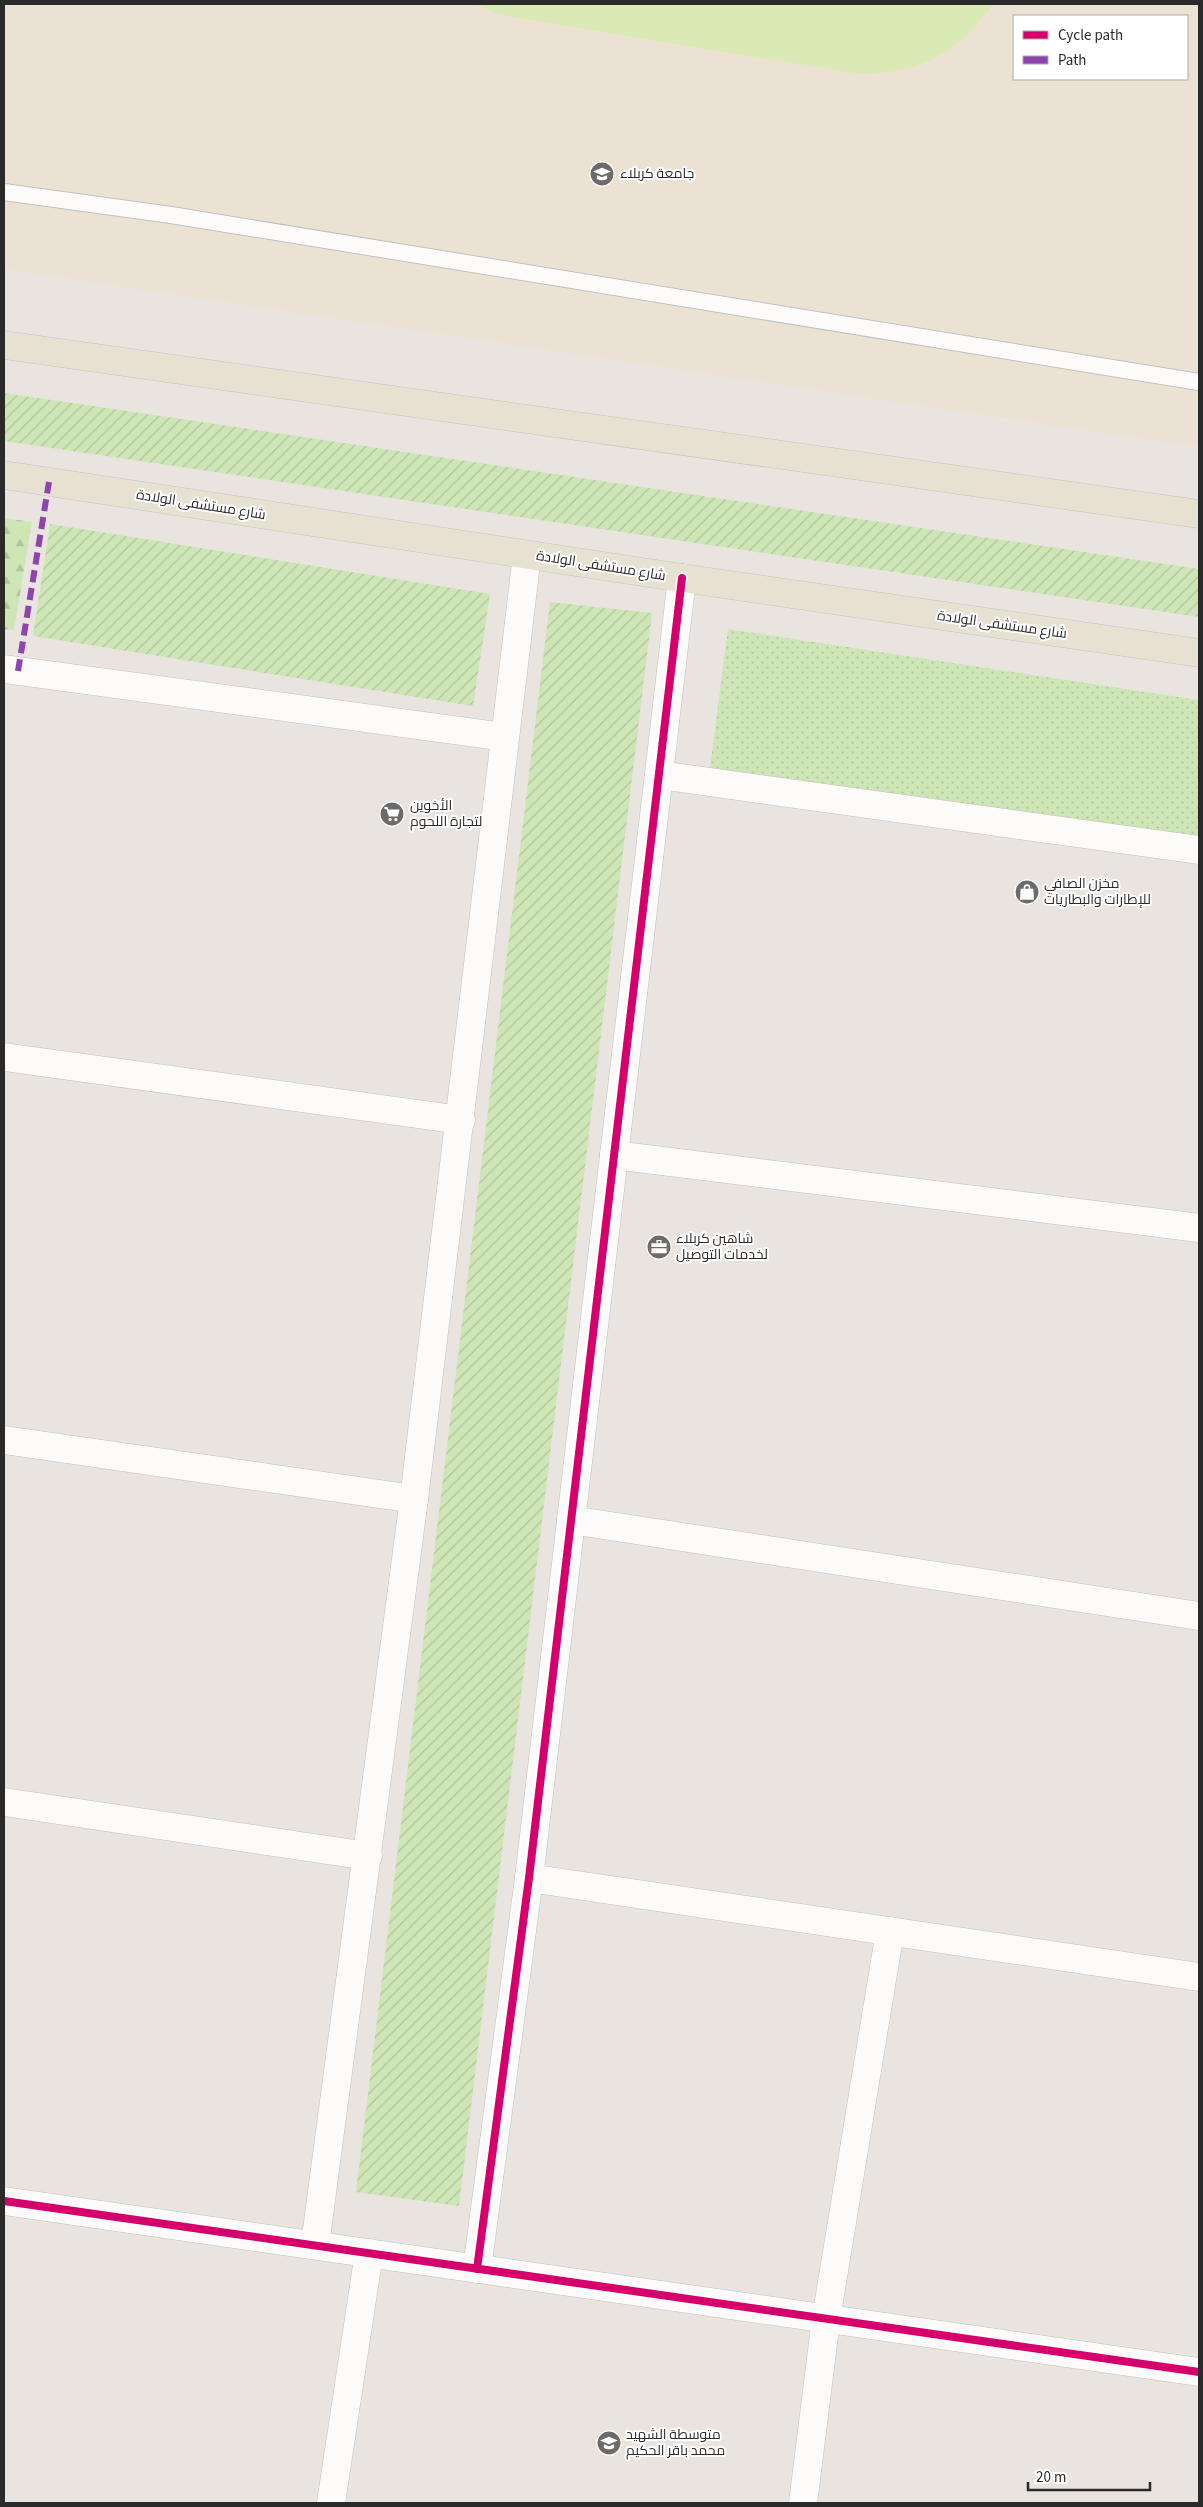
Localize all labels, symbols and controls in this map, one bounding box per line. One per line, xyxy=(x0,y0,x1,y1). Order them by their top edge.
legend xyxy=(1013,15,1188,80)
text: Cycle path xyxy=(1058,25,1123,46)
text: Path xyxy=(1058,50,1086,71)
school or university icon: جامعة كربلاء xyxy=(589,161,615,187)
place label: جامعة كربلاء xyxy=(620,164,694,184)
street label: شارع مستشفى الولادة xyxy=(135,485,267,525)
street label: شارع مستشفى الولادة xyxy=(535,546,667,586)
street label: شارع مستشفى الولادة xyxy=(936,606,1068,644)
place label: الأخوين لتجارة اللحوم xyxy=(410,796,482,832)
supermarket icon: الأخوين لتجارة اللحوم xyxy=(379,801,405,827)
place label: مخزن الصافي للإطارات والبطاريات xyxy=(1044,874,1151,910)
shop icon: مخزن الصافي للإطارات والبطاريات xyxy=(1014,879,1040,905)
place label: شاهين كربلاء لخدمات التوصيل xyxy=(676,1229,768,1265)
office icon: شاهين كربلاء لخدمات التوصيل xyxy=(646,1234,672,1260)
place label: متوسطة الشهيد محمد باقر الحكيم xyxy=(626,2425,725,2461)
school or university icon: متوسطة الشهيد محمد باقر الحكيم xyxy=(596,2430,622,2456)
scale bar xyxy=(1028,2460,1150,2492)
text: 20 m xyxy=(1036,2467,1066,2488)

